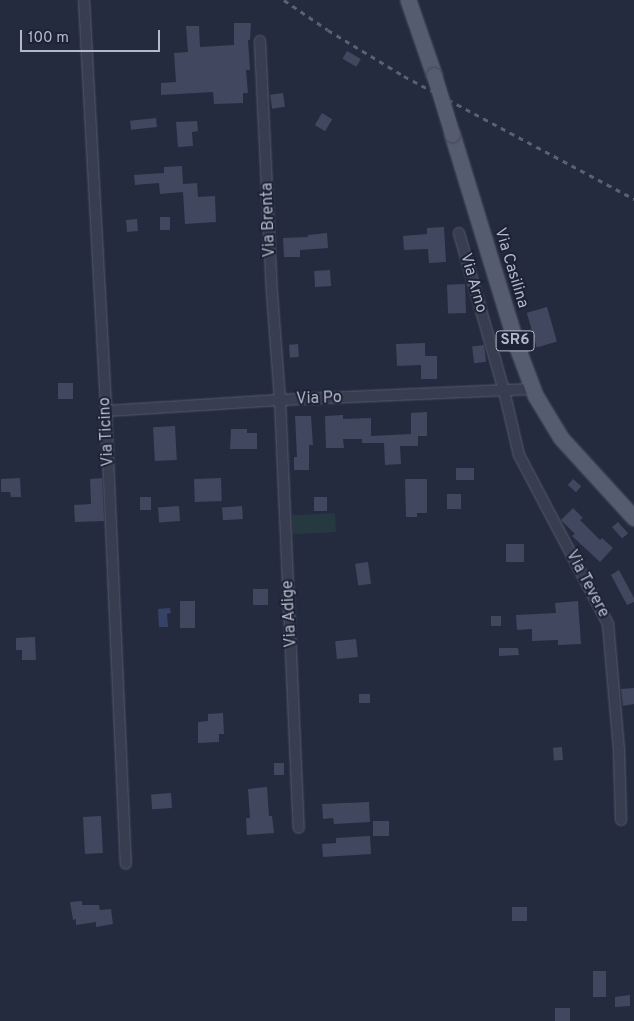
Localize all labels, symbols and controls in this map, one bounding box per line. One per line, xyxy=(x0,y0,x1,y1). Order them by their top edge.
scale bar xyxy=(22,20,162,52)
text: 100 m xyxy=(28,29,69,48)
street label: Via Brenta xyxy=(258,182,280,258)
street label: Via Casilina xyxy=(490,226,532,310)
street label: Via Arno xyxy=(455,251,491,315)
road number: SR6 xyxy=(495,328,535,354)
street label: Via Po xyxy=(296,389,342,409)
street label: Via Ticino xyxy=(96,396,118,468)
street label: Via Tevere xyxy=(561,547,613,621)
street label: Via Adige xyxy=(279,580,301,648)

